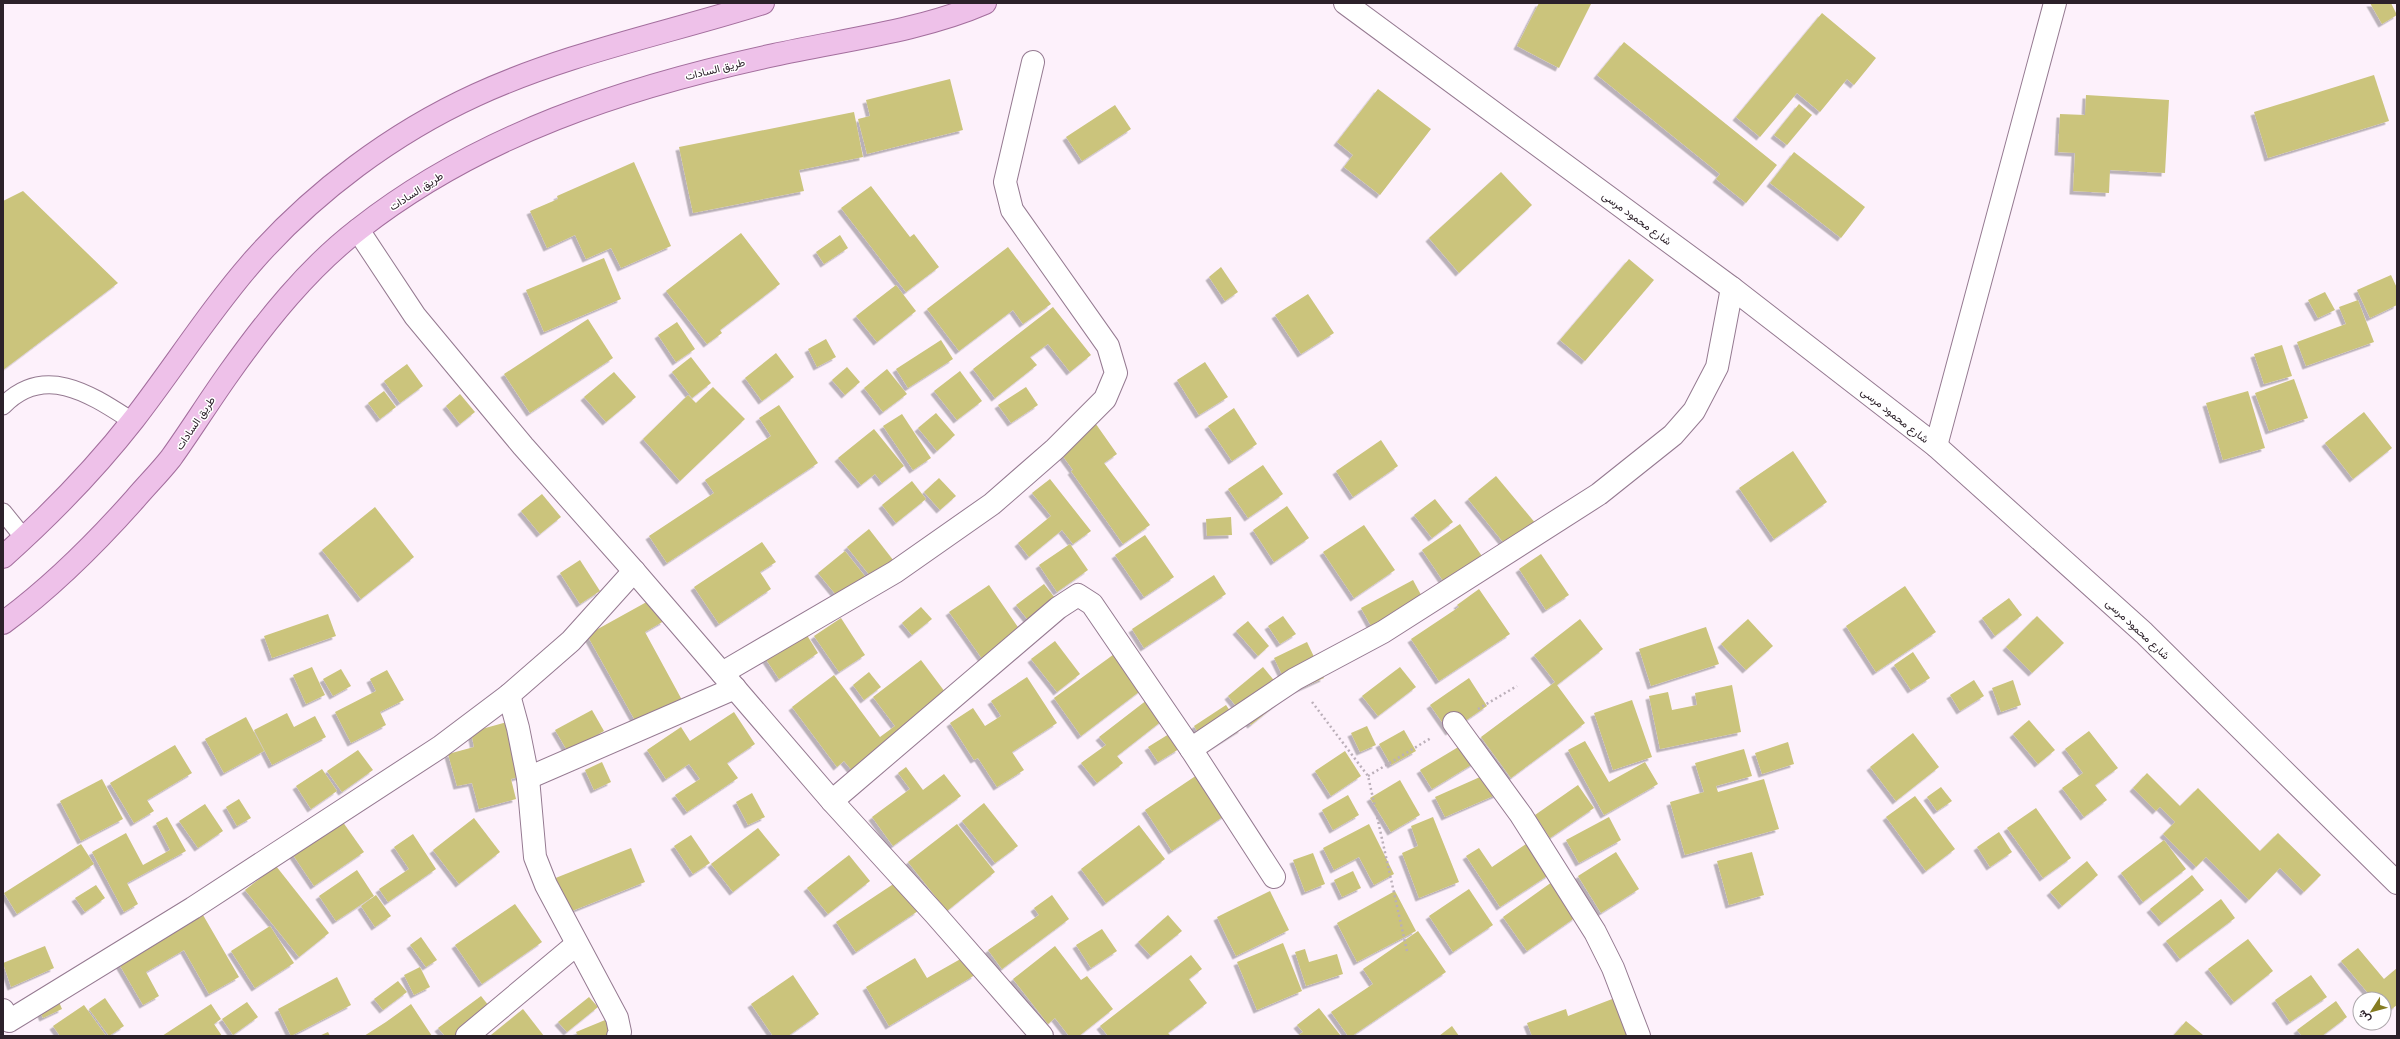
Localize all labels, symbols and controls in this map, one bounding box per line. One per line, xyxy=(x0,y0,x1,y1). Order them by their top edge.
street label: طريق السادات xyxy=(684,56,746,83)
street label: طريق السادات xyxy=(387,169,446,214)
street label: شارع محمود مرسى xyxy=(1599,189,1674,249)
street label: شارع محمود مرسى xyxy=(1858,385,1931,447)
street label: طريق السادات xyxy=(173,394,218,452)
street label: شارع محمود مرسى xyxy=(2102,596,2172,663)
north arrow xyxy=(2352,991,2392,1031)
text: ش xyxy=(2355,1007,2373,1026)

